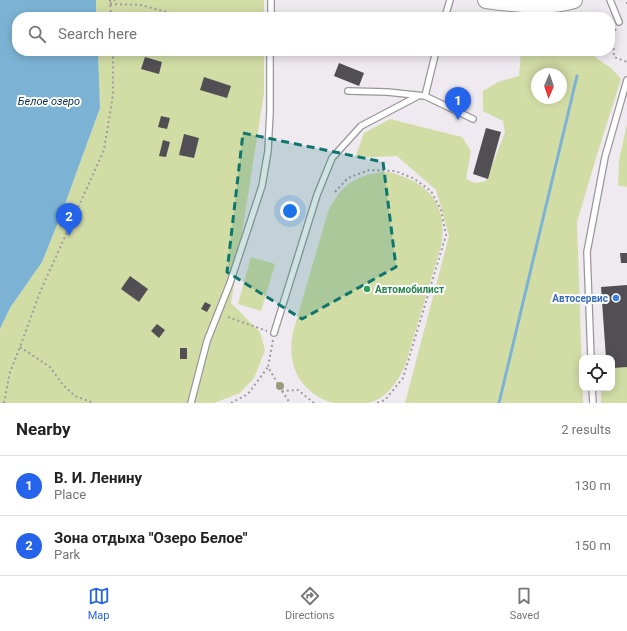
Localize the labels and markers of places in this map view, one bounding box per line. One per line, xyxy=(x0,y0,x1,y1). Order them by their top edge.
pin: 1 xyxy=(445,87,471,120)
pin: 2 xyxy=(56,203,82,236)
marker: Автомобилист xyxy=(362,284,372,294)
place label: Автомобилист xyxy=(375,284,444,295)
place label: Автосервис xyxy=(552,293,608,304)
marker: Автосервис xyxy=(611,293,621,303)

